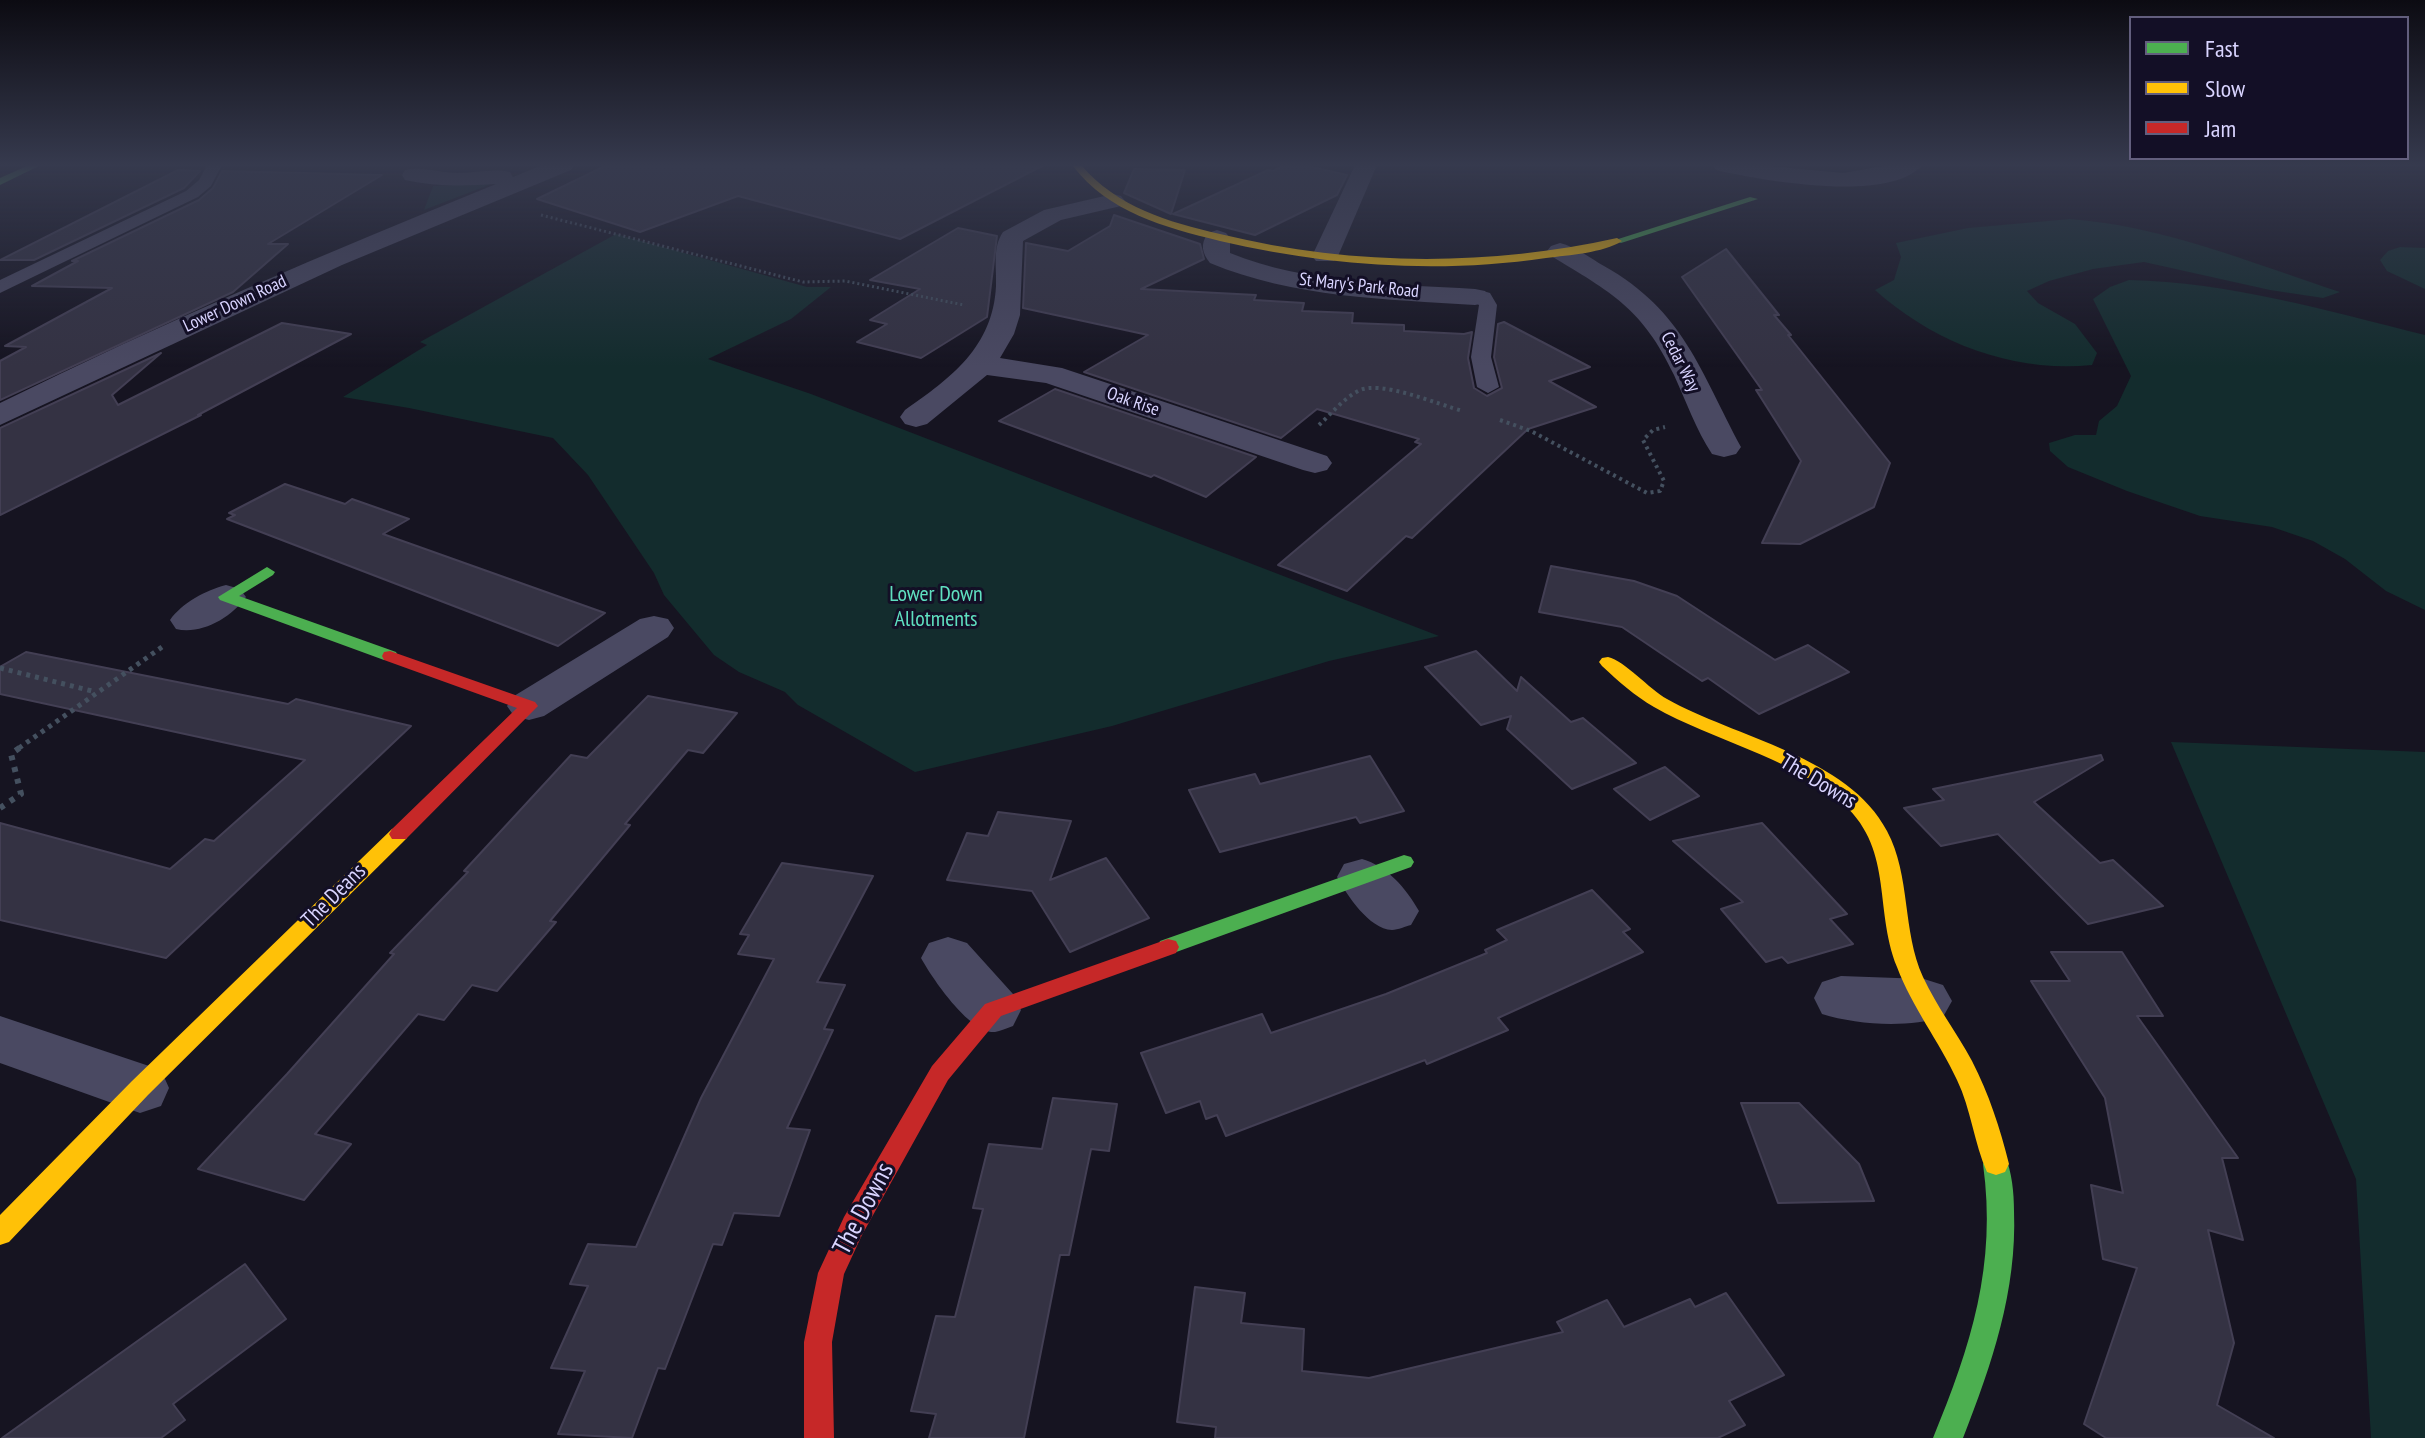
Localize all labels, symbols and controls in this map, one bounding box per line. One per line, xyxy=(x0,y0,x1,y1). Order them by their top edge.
legend xyxy=(2129,16,2409,160)
text: Fast xyxy=(2205,33,2239,64)
text: Slow xyxy=(2205,73,2245,104)
text: Jam xyxy=(2205,113,2236,144)
street label: St Mary's Park Road xyxy=(1298,269,1420,303)
street label: Lower Down Road xyxy=(180,271,290,337)
street label: Cedar Way xyxy=(1656,328,1704,396)
street label: Oak Rise xyxy=(1104,383,1162,421)
park label: Lower Down Allotments xyxy=(889,582,983,634)
street label: The Downs xyxy=(1775,749,1861,815)
street label: The Deans xyxy=(296,858,372,934)
street label: The Downs xyxy=(827,1158,901,1260)

